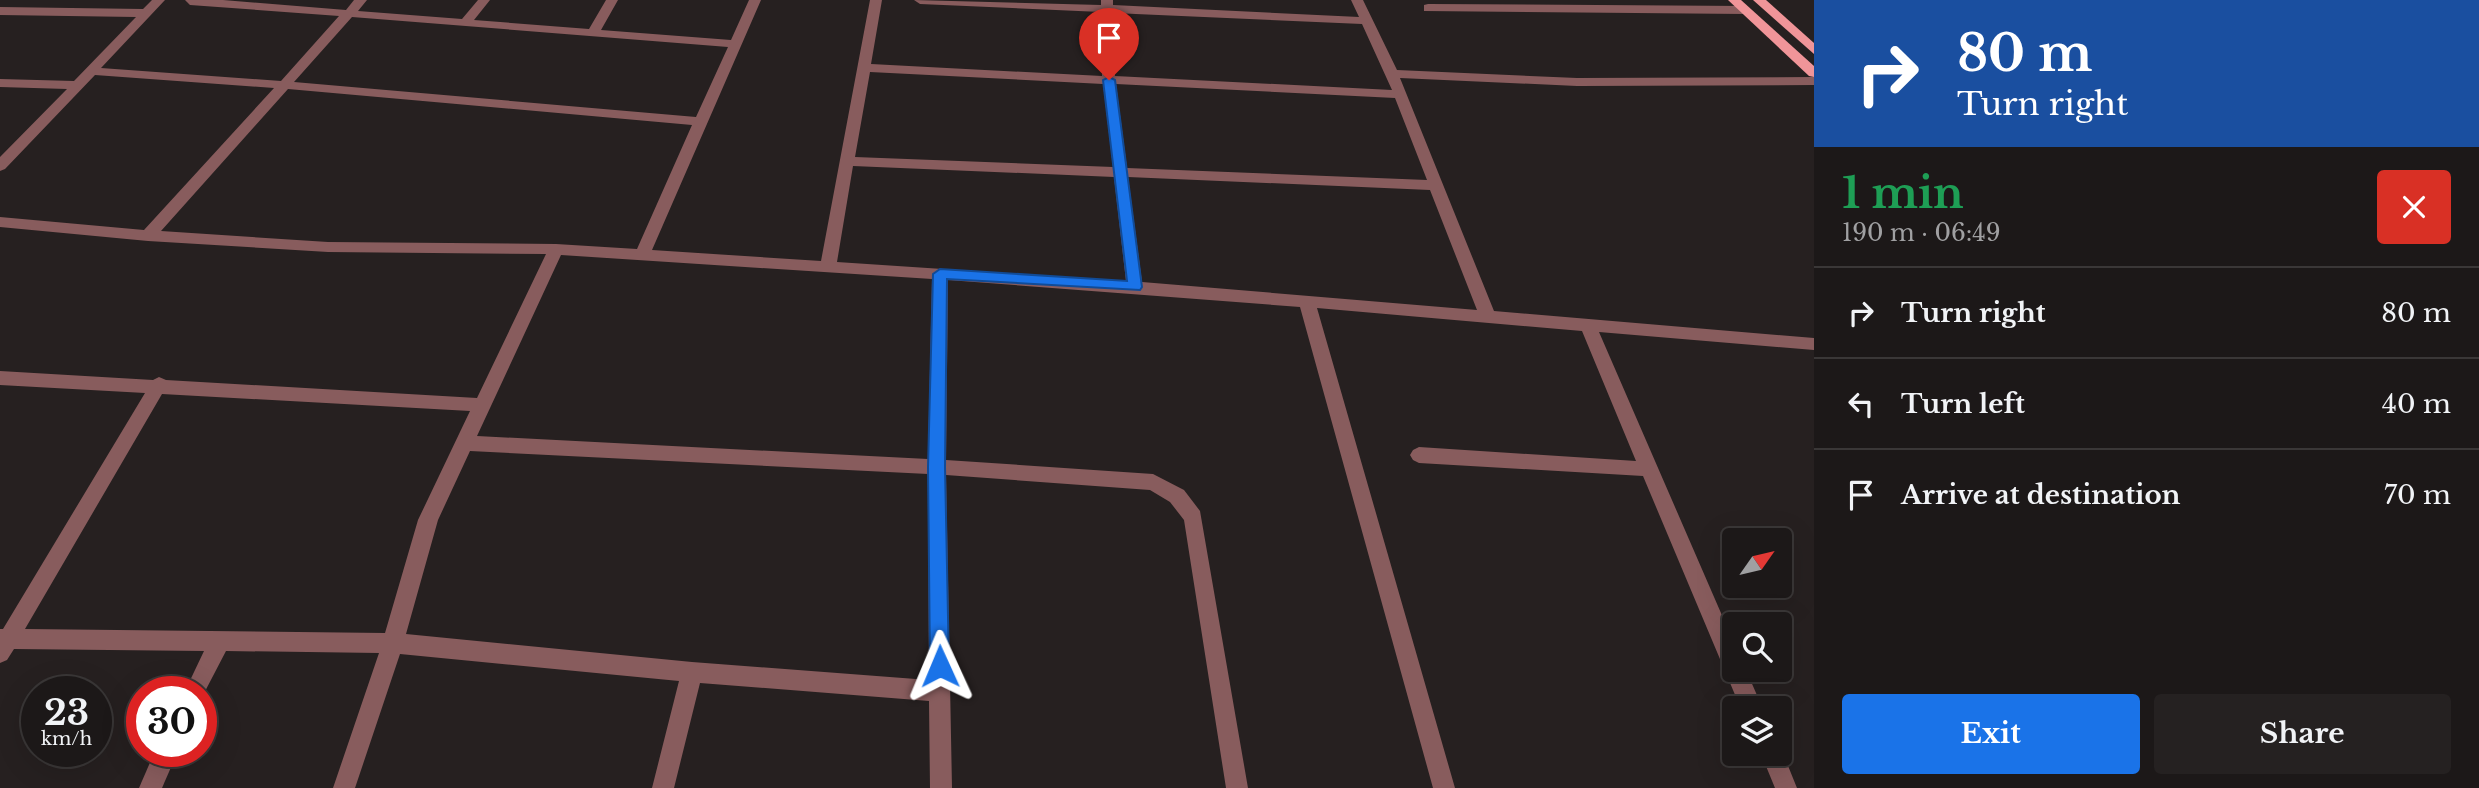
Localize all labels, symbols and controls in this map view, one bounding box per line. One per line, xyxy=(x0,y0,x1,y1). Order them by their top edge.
pin xyxy=(1079,8,1139,80)
icon: arrive xyxy=(1090,19,1128,57)
text: 80 m xyxy=(1957,23,2092,84)
icon: right xyxy=(1842,28,1933,119)
text: Turn right xyxy=(1957,84,2128,124)
text: 1 min xyxy=(1842,167,1964,219)
button: close xyxy=(2377,170,2451,244)
text: 190 m · 06:49 xyxy=(1842,219,2001,247)
icon: right xyxy=(1842,294,1880,332)
text: Turn right xyxy=(1901,297,2046,329)
text: 80 m xyxy=(2381,297,2451,329)
icon: left xyxy=(1842,385,1880,423)
text: Turn left xyxy=(1901,388,2025,420)
text: 40 m xyxy=(2382,388,2451,420)
icon: arrive xyxy=(1842,476,1880,514)
text: Arrive at destination xyxy=(1901,479,2181,511)
text: 70 m xyxy=(2384,479,2451,511)
north arrow xyxy=(1722,528,1792,598)
map controls xyxy=(1722,528,1792,766)
button: search xyxy=(1722,612,1792,682)
position arrow xyxy=(903,629,977,703)
speed limit sign: 30 xyxy=(126,676,217,767)
text: 23 xyxy=(44,691,89,734)
button: Exit xyxy=(1842,694,2140,774)
button: Share xyxy=(2154,694,2451,774)
button: layers xyxy=(1722,696,1792,766)
text: km/h xyxy=(41,728,92,750)

